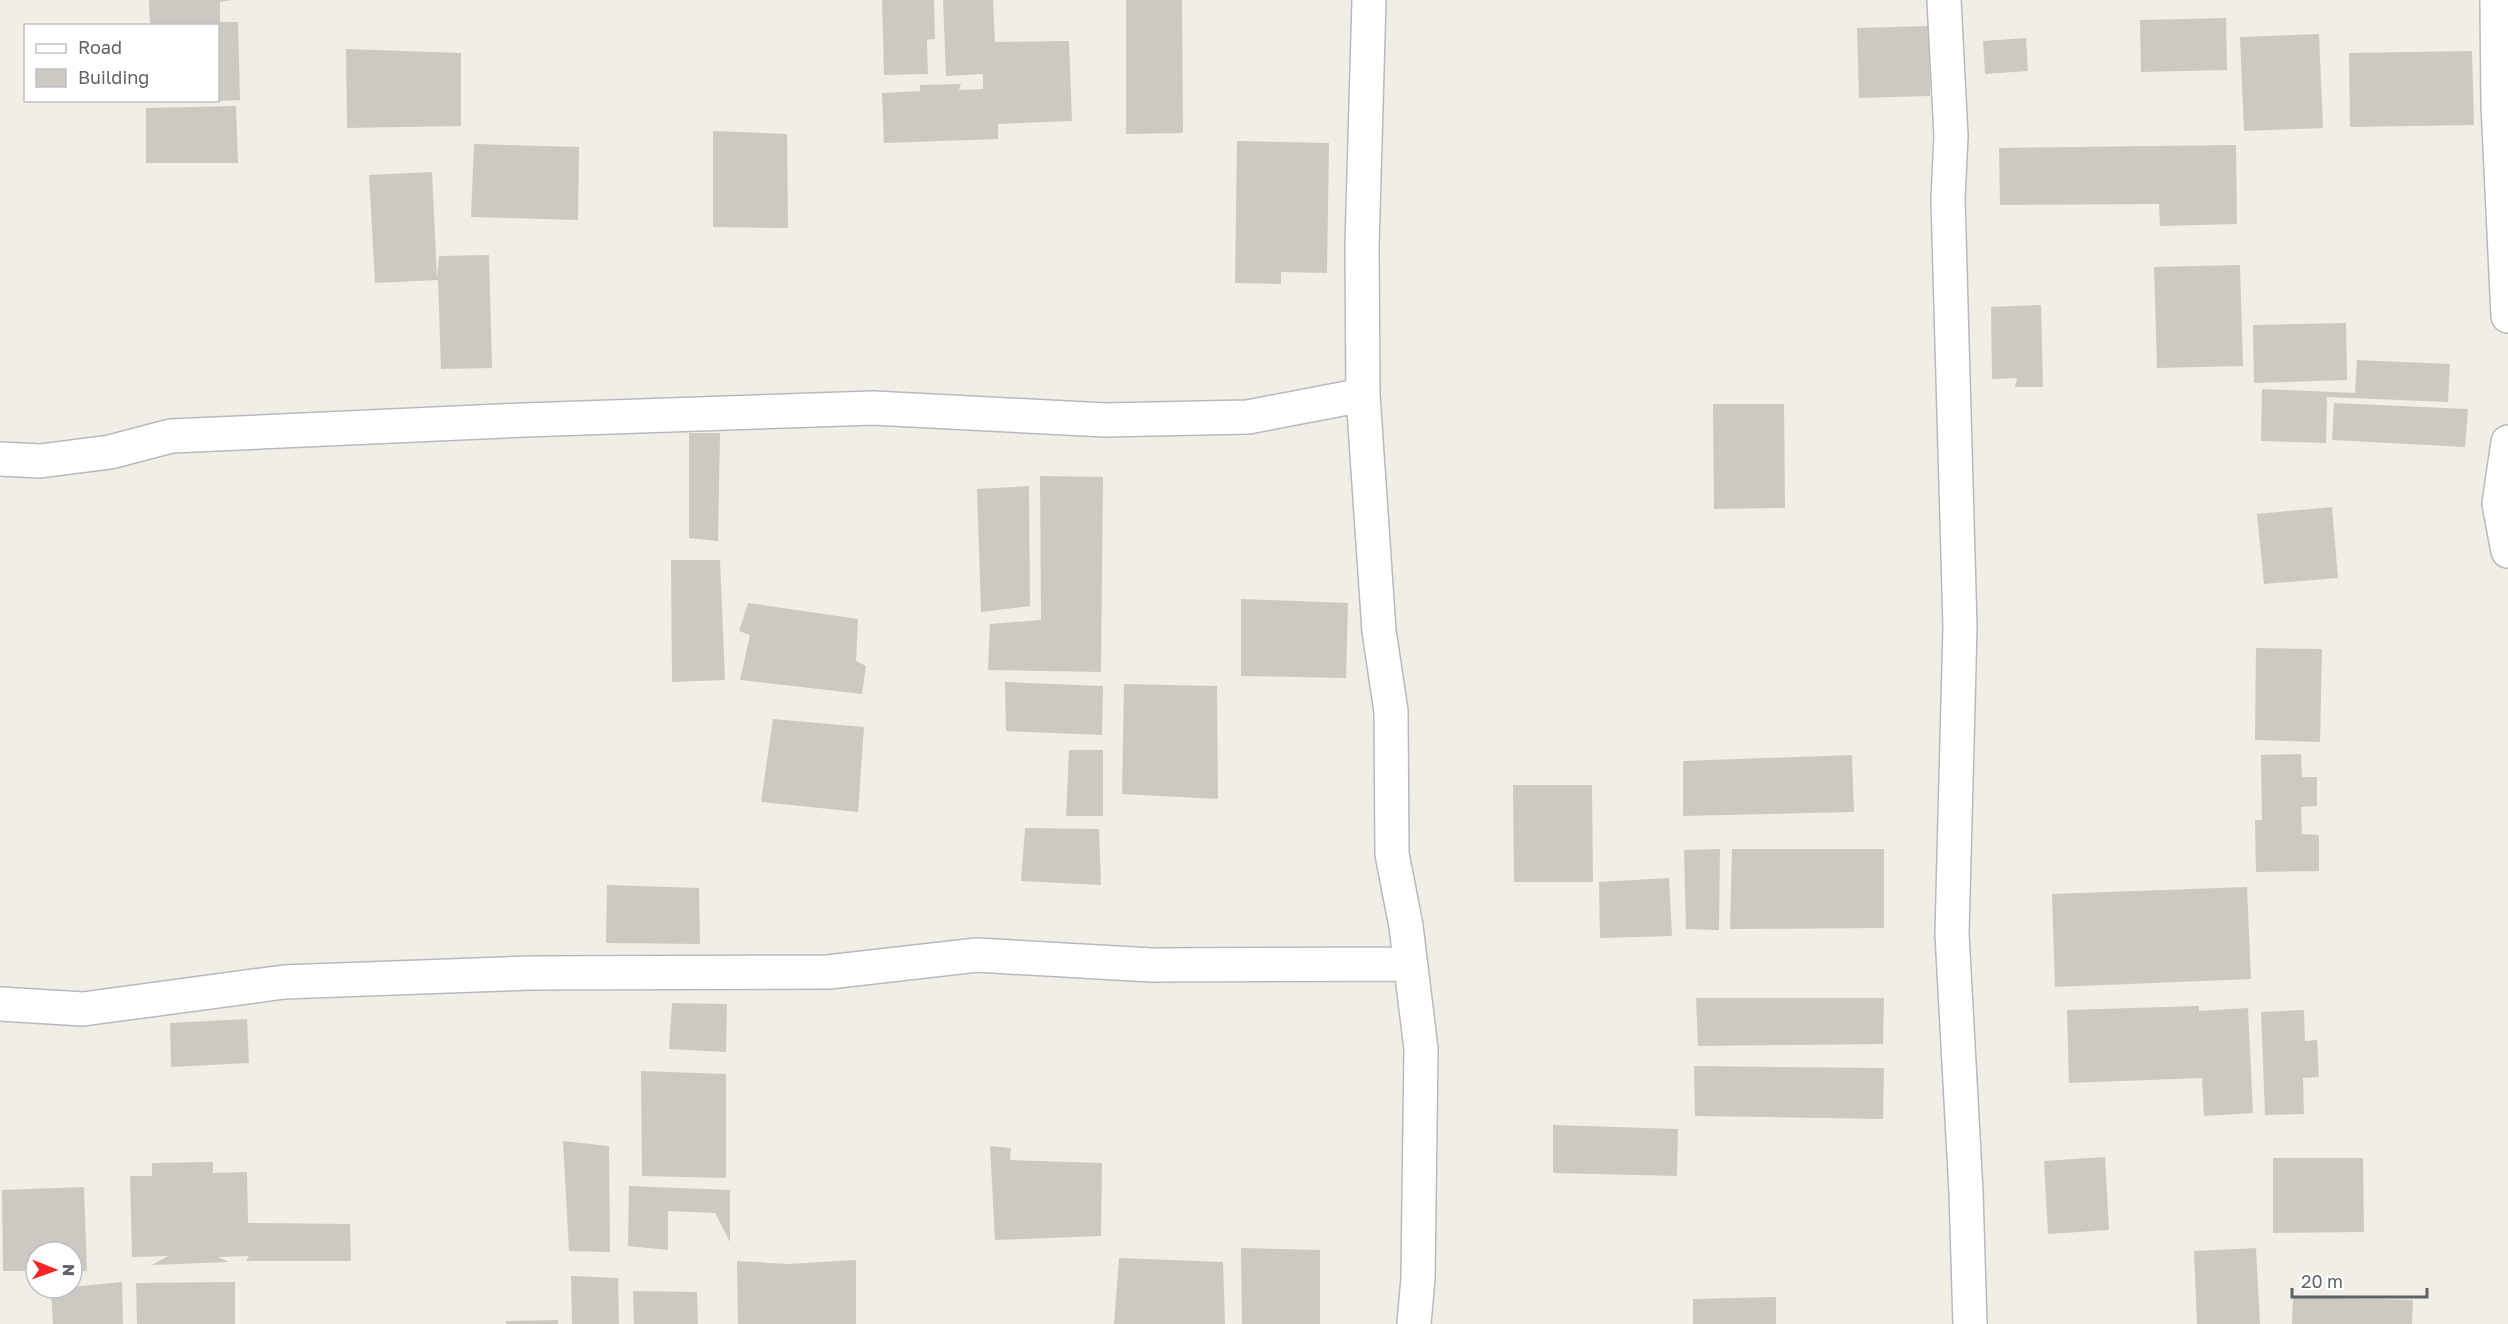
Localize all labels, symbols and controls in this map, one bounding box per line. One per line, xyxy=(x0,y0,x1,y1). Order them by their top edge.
legend xyxy=(24,24,219,102)
text: Road xyxy=(78,36,122,58)
text: Building xyxy=(78,66,149,88)
north arrow xyxy=(24,1240,84,1300)
scale bar xyxy=(2292,1261,2427,1299)
text: N xyxy=(59,1264,79,1277)
text: 20 m xyxy=(2301,1270,2343,1292)

